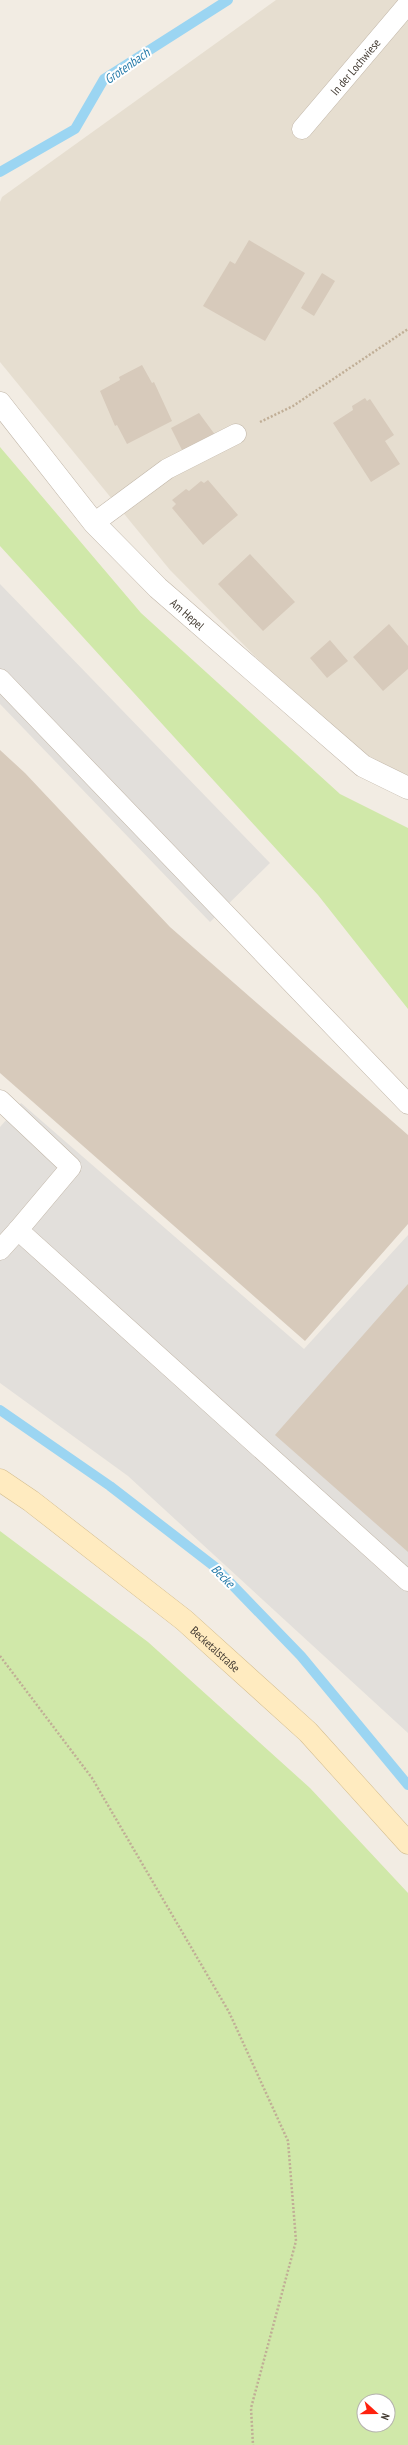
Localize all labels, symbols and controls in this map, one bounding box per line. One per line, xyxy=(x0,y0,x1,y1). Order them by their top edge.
street label: In der Lochwiese xyxy=(327,35,383,98)
water label: Grotenbach xyxy=(101,44,154,88)
street label: Am Hepel xyxy=(168,595,208,633)
water label: Becke xyxy=(208,1561,239,1592)
street label: Becketalstraße xyxy=(188,1622,244,1675)
north arrow xyxy=(356,2393,396,2433)
text: N xyxy=(378,2411,393,2422)

